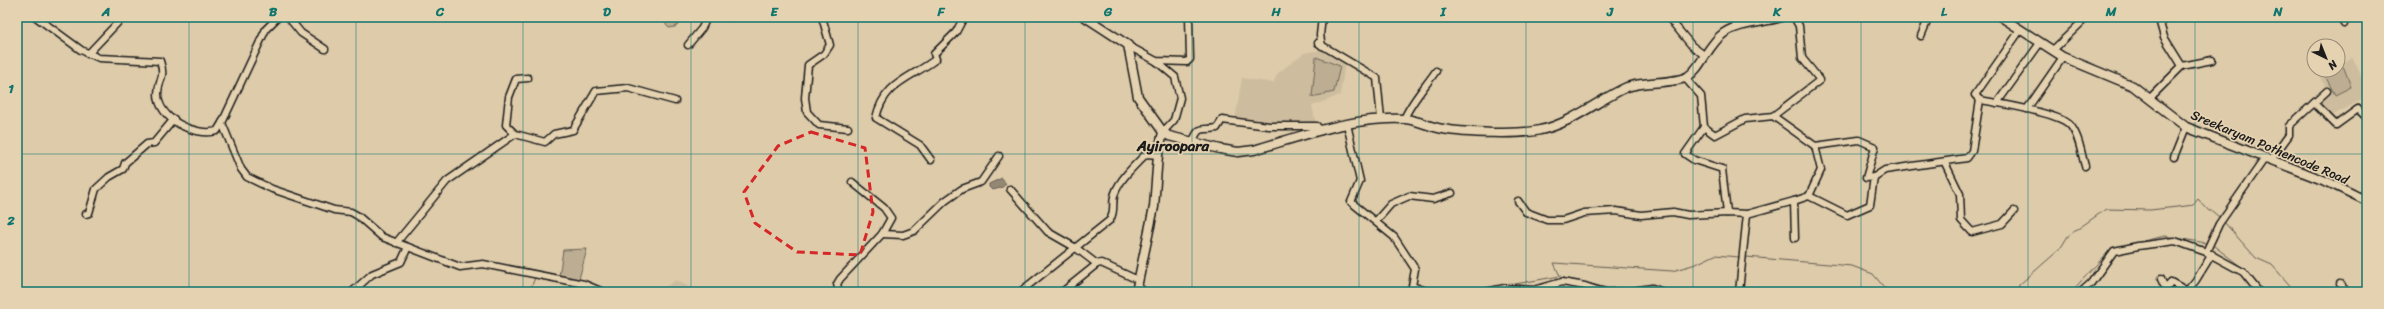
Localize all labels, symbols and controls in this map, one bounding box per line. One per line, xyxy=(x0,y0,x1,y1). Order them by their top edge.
text: A xyxy=(101,0,110,23)
text: B xyxy=(269,0,278,23)
text: C xyxy=(435,0,445,23)
text: D xyxy=(603,0,611,23)
text: E xyxy=(770,0,779,23)
text: F xyxy=(936,0,945,23)
text: G xyxy=(1103,0,1113,23)
text: H xyxy=(1270,0,1281,23)
text: I xyxy=(1439,0,1447,23)
text: J xyxy=(1606,0,1614,23)
text: K xyxy=(1772,0,1782,23)
text: L xyxy=(1941,0,1948,23)
text: M xyxy=(2105,0,2117,23)
text: N xyxy=(2272,0,2283,23)
north arrow xyxy=(2306,38,2346,78)
text: N xyxy=(2323,55,2342,75)
text: 1 xyxy=(8,77,14,100)
street label: Sreekaryam Pothencode Road xyxy=(2187,103,2354,191)
district label: Ayiroopara xyxy=(1136,133,1210,159)
text: 2 xyxy=(6,209,15,232)

